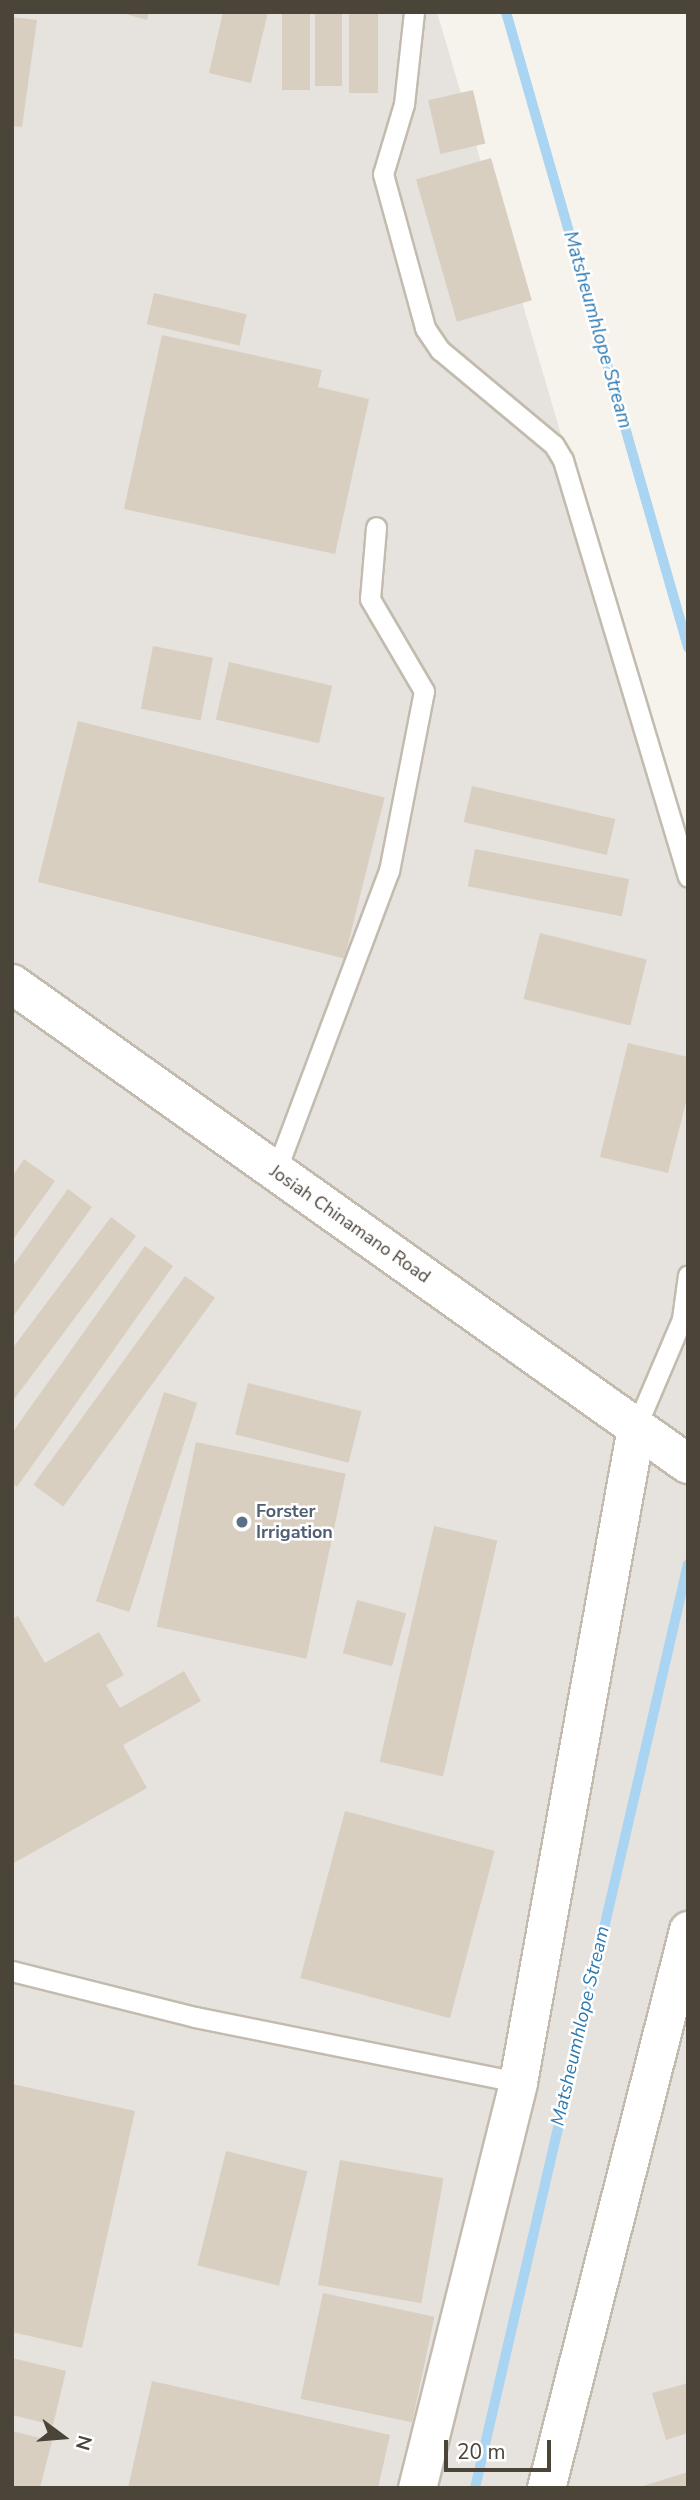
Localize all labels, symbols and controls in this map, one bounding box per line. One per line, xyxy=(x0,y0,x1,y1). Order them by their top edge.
water label: Matsheumhlope Stream xyxy=(558,229,636,431)
street label: Josiah Chinamano Road xyxy=(266,1160,434,1288)
place label: Forster Irrigation xyxy=(256,1501,333,1544)
marker: Forster Irrigation xyxy=(234,1514,250,1530)
water label: Matsheumhlope Stream xyxy=(547,1924,615,2128)
north arrow xyxy=(28,2402,98,2472)
scale bar xyxy=(448,2426,555,2470)
text: N xyxy=(69,2432,98,2453)
text: 20 m xyxy=(457,2438,506,2466)

